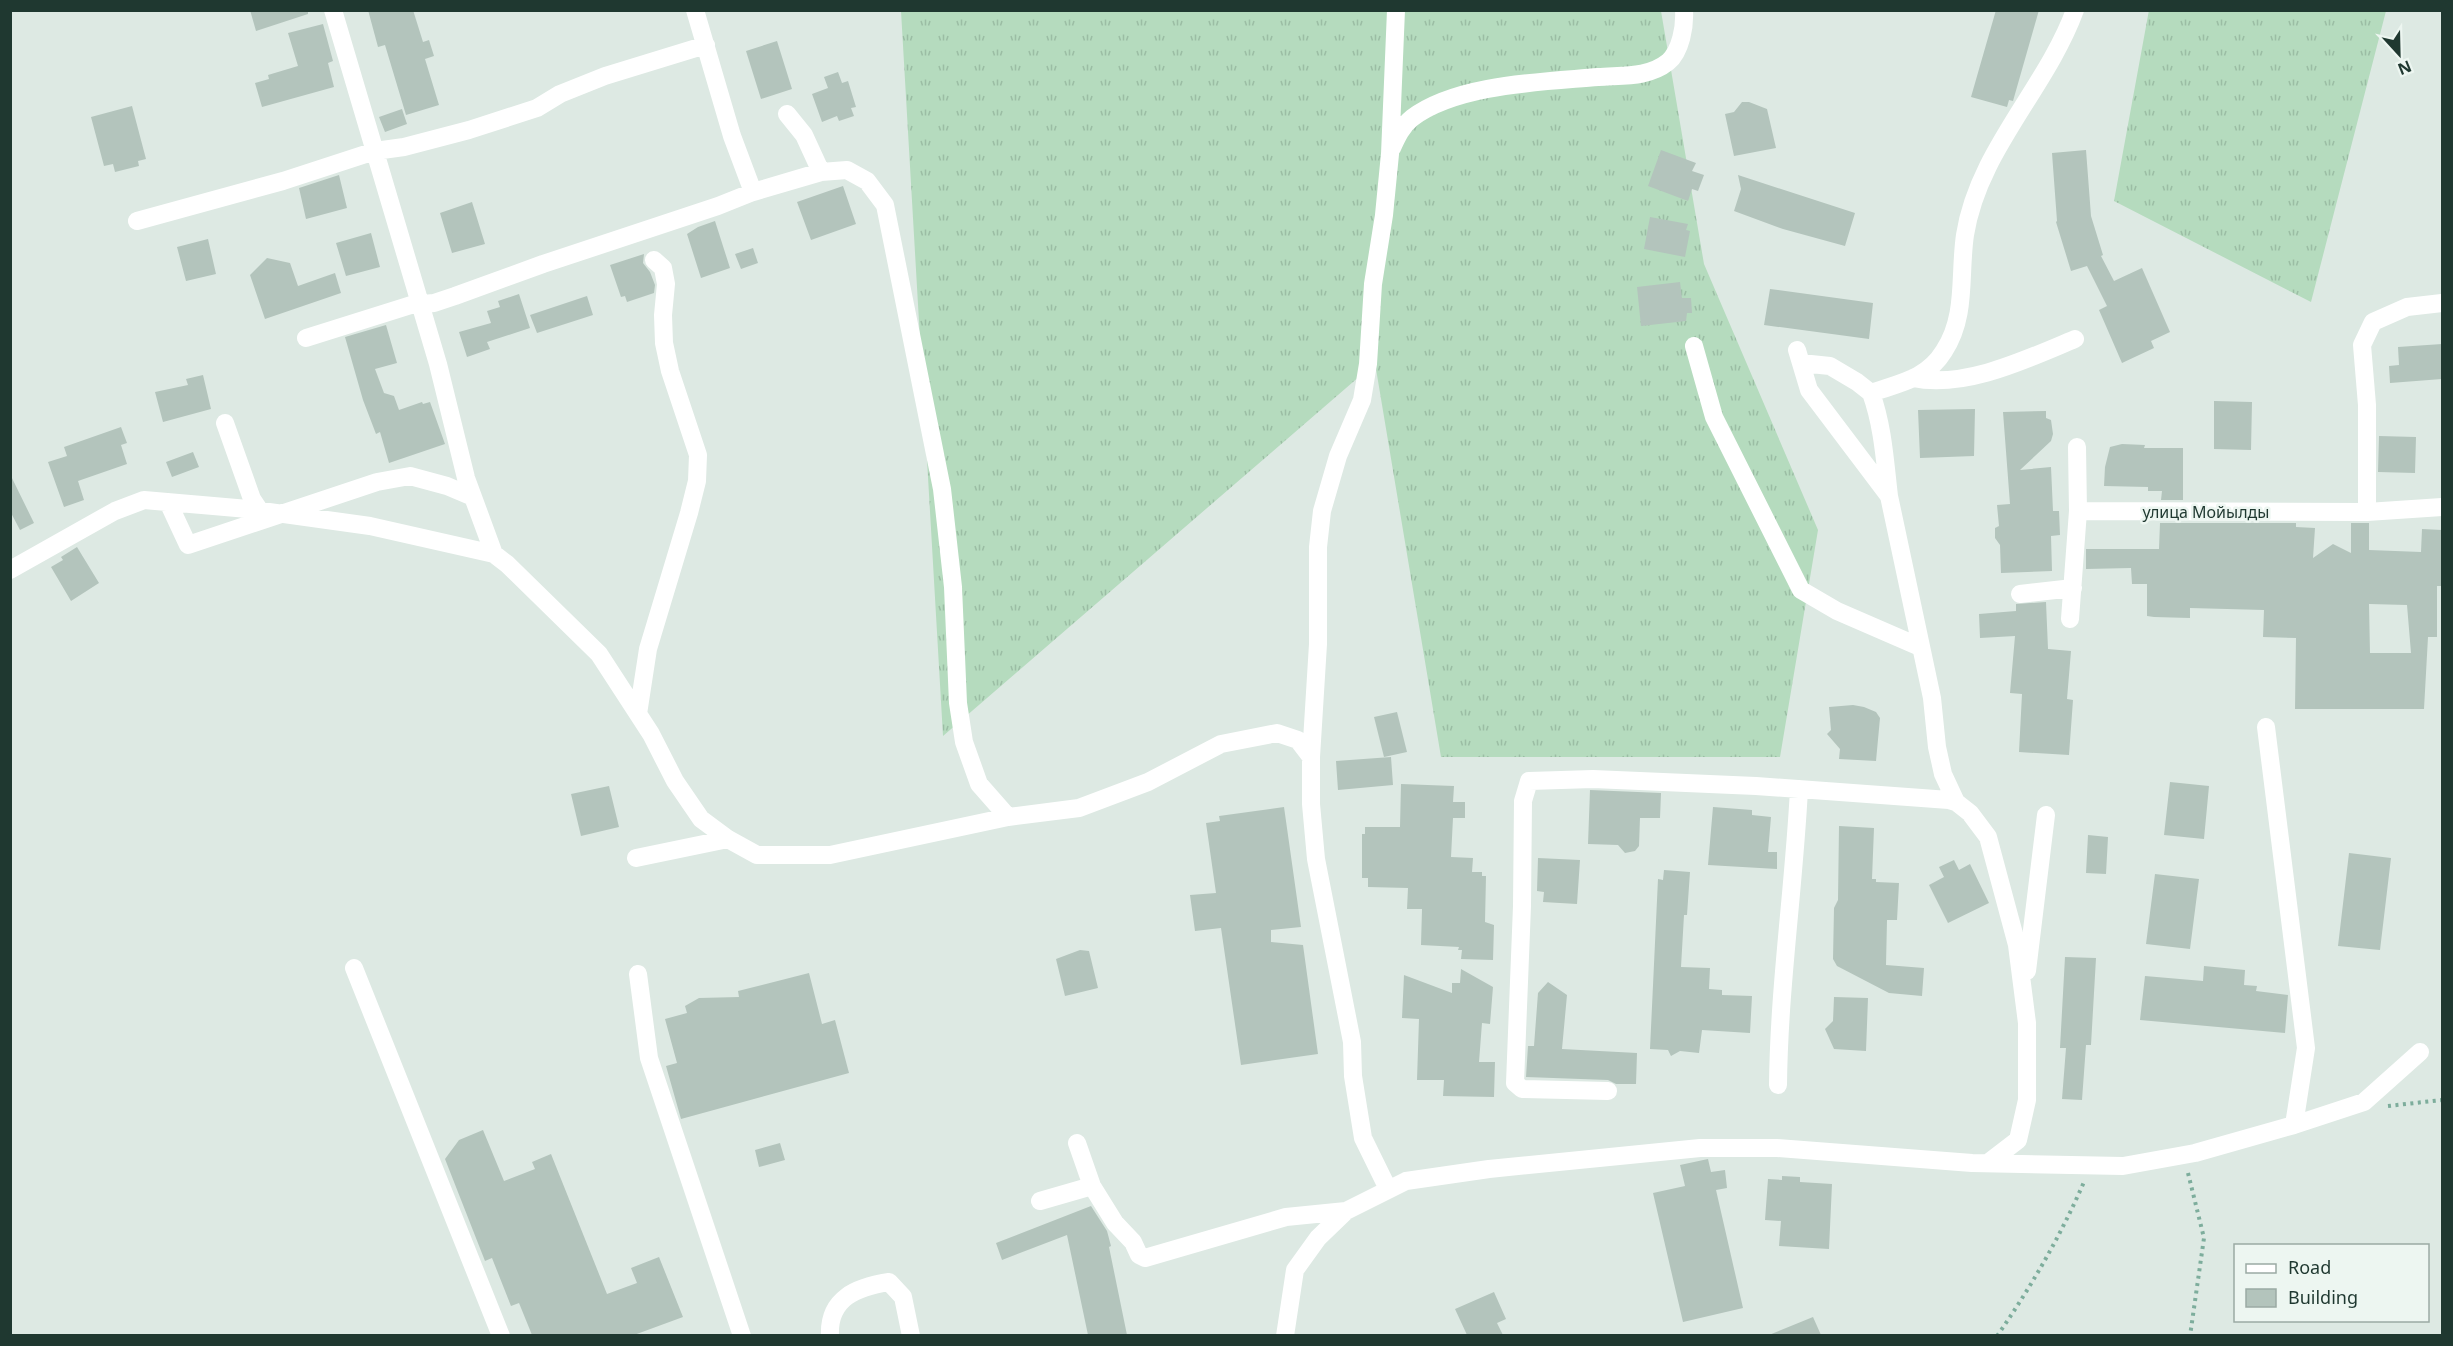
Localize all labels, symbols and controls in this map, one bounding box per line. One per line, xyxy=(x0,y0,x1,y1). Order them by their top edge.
north arrow xyxy=(2369,24,2429,84)
text: N xyxy=(2394,55,2415,81)
street label: улица Мойылды xyxy=(2143,501,2269,523)
legend xyxy=(2234,1244,2429,1322)
text: Road xyxy=(2288,1255,2331,1279)
text: Building xyxy=(2288,1285,2358,1309)

